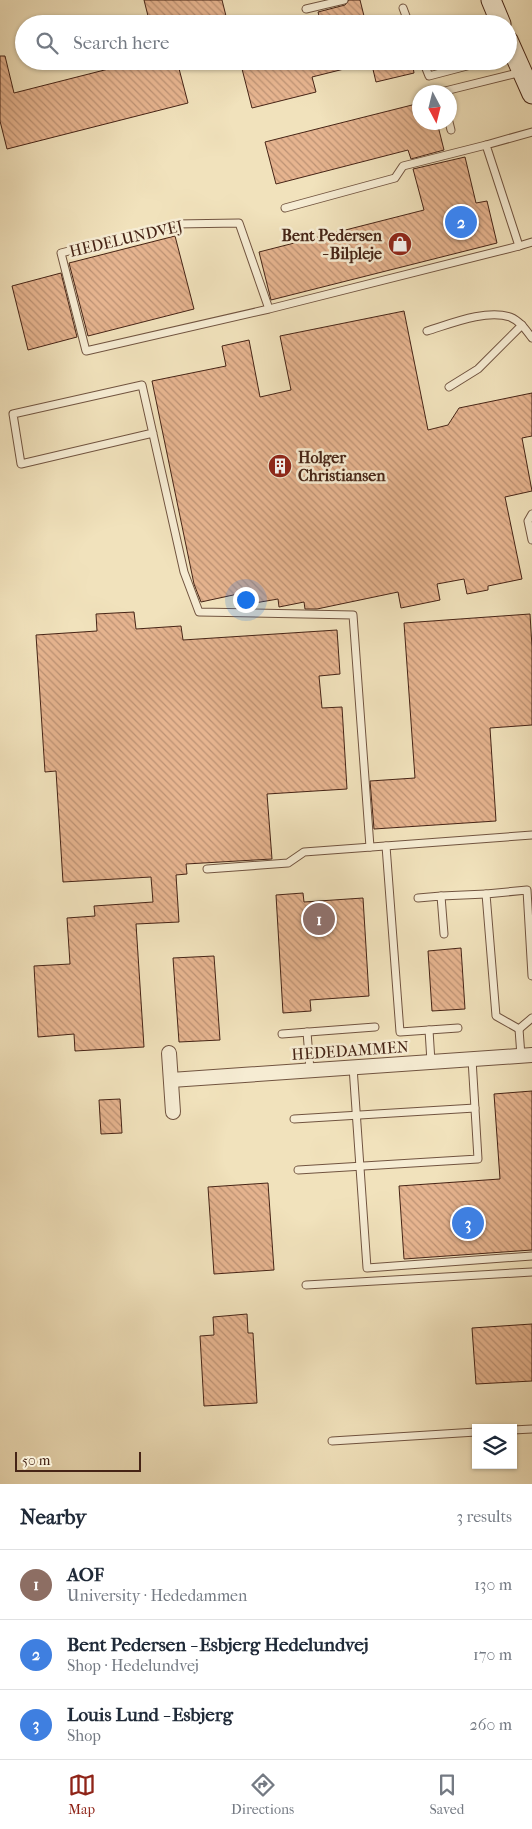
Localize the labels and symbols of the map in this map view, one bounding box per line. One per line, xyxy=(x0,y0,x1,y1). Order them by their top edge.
north arrow xyxy=(412,85,457,130)
pin: 2 xyxy=(445,203,477,241)
street label: HEDELUNDVEJ xyxy=(67,216,185,261)
place label: Bent Pedersen - Bilpleje xyxy=(282,226,383,264)
shop icon: Bent Pedersen - Bilpleje xyxy=(387,231,413,257)
place label: Holger Christiansen xyxy=(298,448,386,485)
building icon: Holger Christiansen xyxy=(267,453,293,479)
your location xyxy=(233,587,259,613)
pin: 1 xyxy=(303,900,335,938)
street label: HEDEDAMMEN xyxy=(291,1037,409,1064)
pin: 3 xyxy=(452,1204,484,1242)
scale bar xyxy=(15,1449,141,1472)

